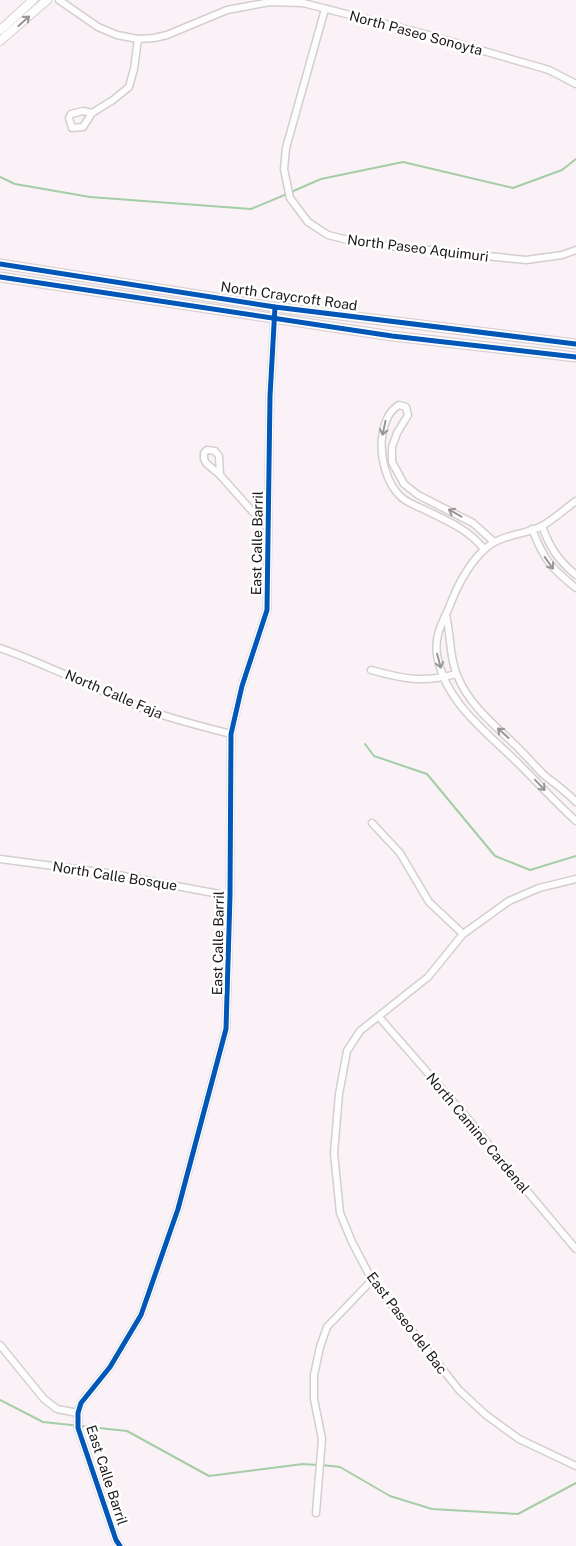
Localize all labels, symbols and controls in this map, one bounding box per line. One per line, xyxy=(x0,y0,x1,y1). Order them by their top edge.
street label: North Paseo Sonoyta xyxy=(348,8,484,58)
one-way arrow xyxy=(18,15,31,27)
street label: North Paseo Aquimuri xyxy=(346,231,490,265)
street label: North Craycroft Road xyxy=(220,278,358,314)
one-way arrow xyxy=(379,420,389,436)
street label: East Calle Barril xyxy=(248,491,266,595)
one-way arrow xyxy=(447,508,462,518)
one-way arrow xyxy=(544,556,554,570)
one-way arrow xyxy=(435,653,444,669)
street label: North Calle Faja xyxy=(63,666,165,722)
one-way arrow xyxy=(496,727,509,739)
one-way arrow xyxy=(534,779,546,792)
street label: North Calle Bosque xyxy=(52,858,178,894)
street label: East Calle Barril xyxy=(209,891,227,995)
street label: North Camino Cardenal xyxy=(423,1070,533,1196)
street label: East Paseo del Bac xyxy=(364,1269,450,1377)
street label: East Calle Barril xyxy=(83,1423,131,1527)

